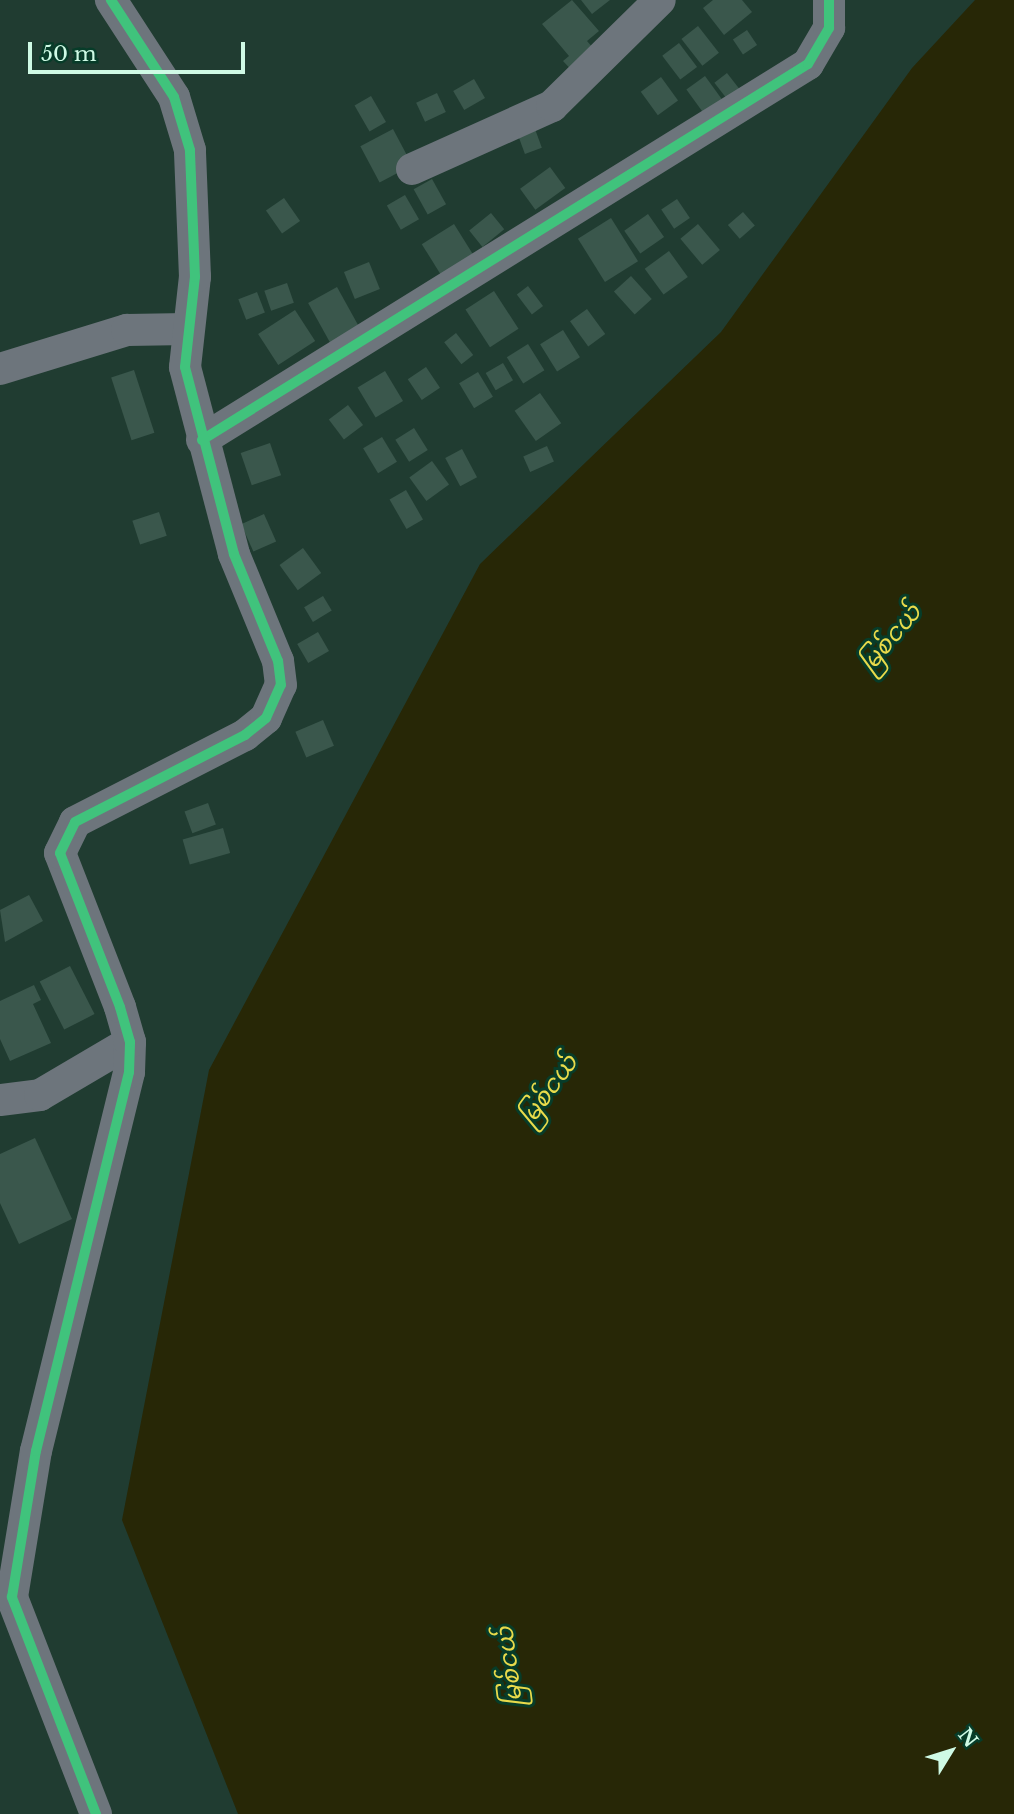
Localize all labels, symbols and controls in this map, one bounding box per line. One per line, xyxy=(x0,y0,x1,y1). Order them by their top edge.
scale bar xyxy=(32,28,248,72)
text: 50 m xyxy=(41,41,96,67)
water label: မြစ်ငယ် xyxy=(853,598,927,678)
water label: မြစ်ငယ် xyxy=(513,1049,583,1131)
water label: မြစ်ငယ် xyxy=(490,1625,528,1709)
north arrow xyxy=(916,1716,986,1786)
text: N xyxy=(953,1724,983,1752)

